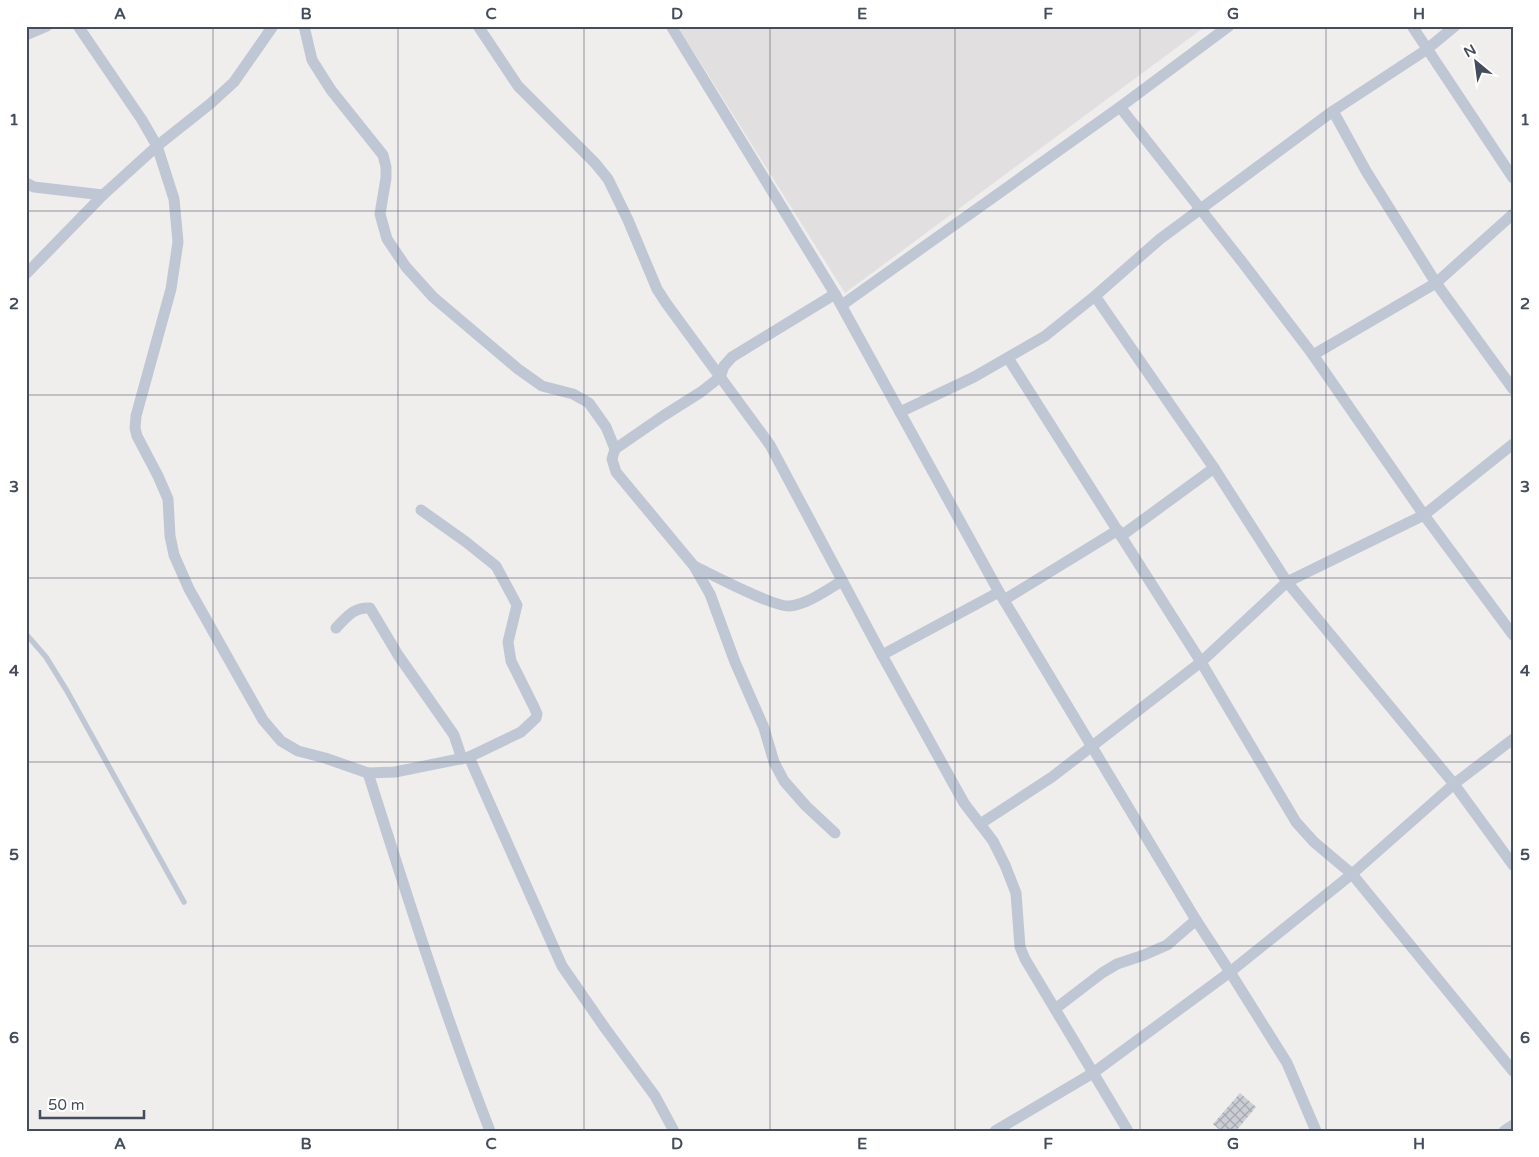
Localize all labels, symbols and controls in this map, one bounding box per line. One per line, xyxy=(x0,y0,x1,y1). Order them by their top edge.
text: A xyxy=(114,4,126,24)
text: B xyxy=(300,4,312,24)
text: C xyxy=(485,4,497,24)
text: D xyxy=(671,4,683,24)
text: E xyxy=(857,4,867,24)
text: F xyxy=(1043,4,1053,24)
text: G xyxy=(1227,4,1239,24)
text: H xyxy=(1413,4,1425,24)
north arrow xyxy=(1452,38,1502,88)
text: N xyxy=(1461,41,1479,61)
text: 1 xyxy=(9,110,19,130)
text: 1 xyxy=(1520,110,1530,130)
text: 2 xyxy=(9,294,19,314)
text: 2 xyxy=(1520,294,1530,314)
text: 3 xyxy=(9,477,19,497)
text: 3 xyxy=(1520,477,1530,497)
text: 4 xyxy=(9,661,19,681)
text: 4 xyxy=(1520,661,1530,681)
text: 5 xyxy=(9,845,19,865)
text: 5 xyxy=(1520,845,1530,865)
text: 6 xyxy=(9,1028,19,1048)
text: 6 xyxy=(1520,1028,1530,1048)
scale bar xyxy=(40,1087,144,1119)
text: 50 m xyxy=(48,1096,85,1114)
text: A xyxy=(114,1134,126,1154)
text: B xyxy=(300,1134,312,1154)
text: C xyxy=(485,1134,497,1154)
text: D xyxy=(671,1134,683,1154)
text: E xyxy=(857,1134,867,1154)
text: F xyxy=(1043,1134,1053,1154)
text: G xyxy=(1227,1134,1239,1154)
text: H xyxy=(1413,1134,1425,1154)

